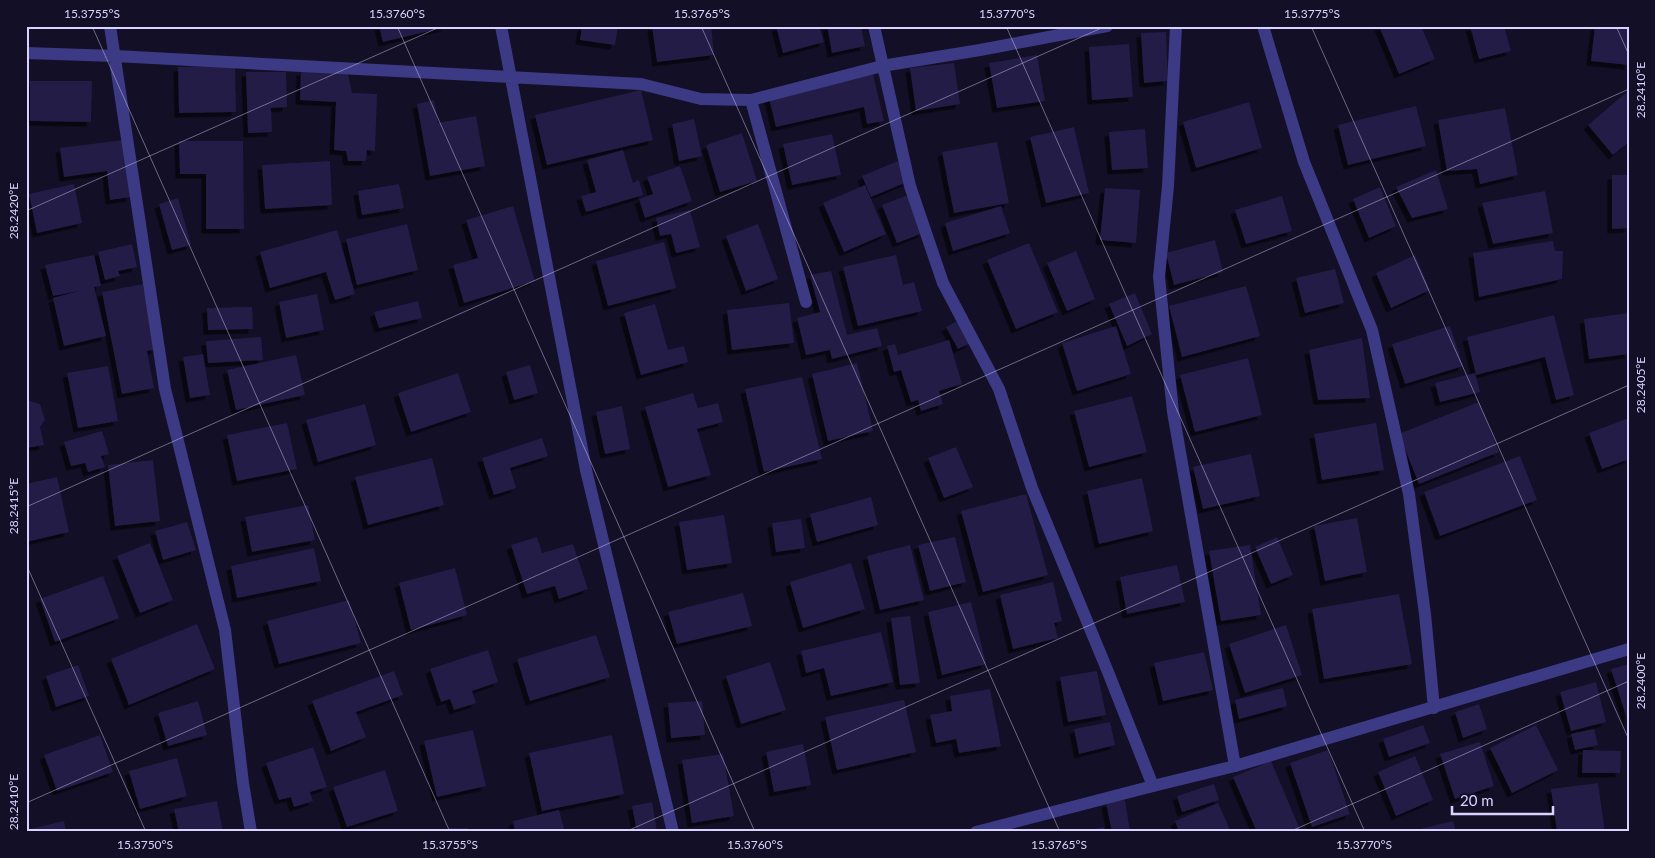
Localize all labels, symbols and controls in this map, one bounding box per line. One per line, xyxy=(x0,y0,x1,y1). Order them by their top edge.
text: 15.3755°S xyxy=(64,6,120,21)
text: 15.3760°S xyxy=(369,6,425,21)
text: 15.3765°S xyxy=(674,6,730,21)
text: 15.3770°S xyxy=(979,6,1035,21)
text: 15.3775°S xyxy=(1284,6,1340,21)
text: 28.2410°E xyxy=(1633,62,1648,118)
text: 28.2420°E xyxy=(6,183,21,239)
text: 28.2405°E xyxy=(1633,357,1648,413)
text: 28.2415°E xyxy=(6,478,21,534)
text: 28.2400°E xyxy=(1633,653,1648,709)
text: 28.2410°E xyxy=(6,774,21,830)
scale bar xyxy=(1452,783,1554,815)
text: 20 m xyxy=(1460,791,1494,809)
text: 15.3750°S xyxy=(117,837,173,852)
text: 15.3755°S xyxy=(422,837,478,852)
text: 15.3760°S xyxy=(727,837,783,852)
text: 15.3765°S xyxy=(1031,837,1087,852)
text: 15.3770°S xyxy=(1336,837,1392,852)

